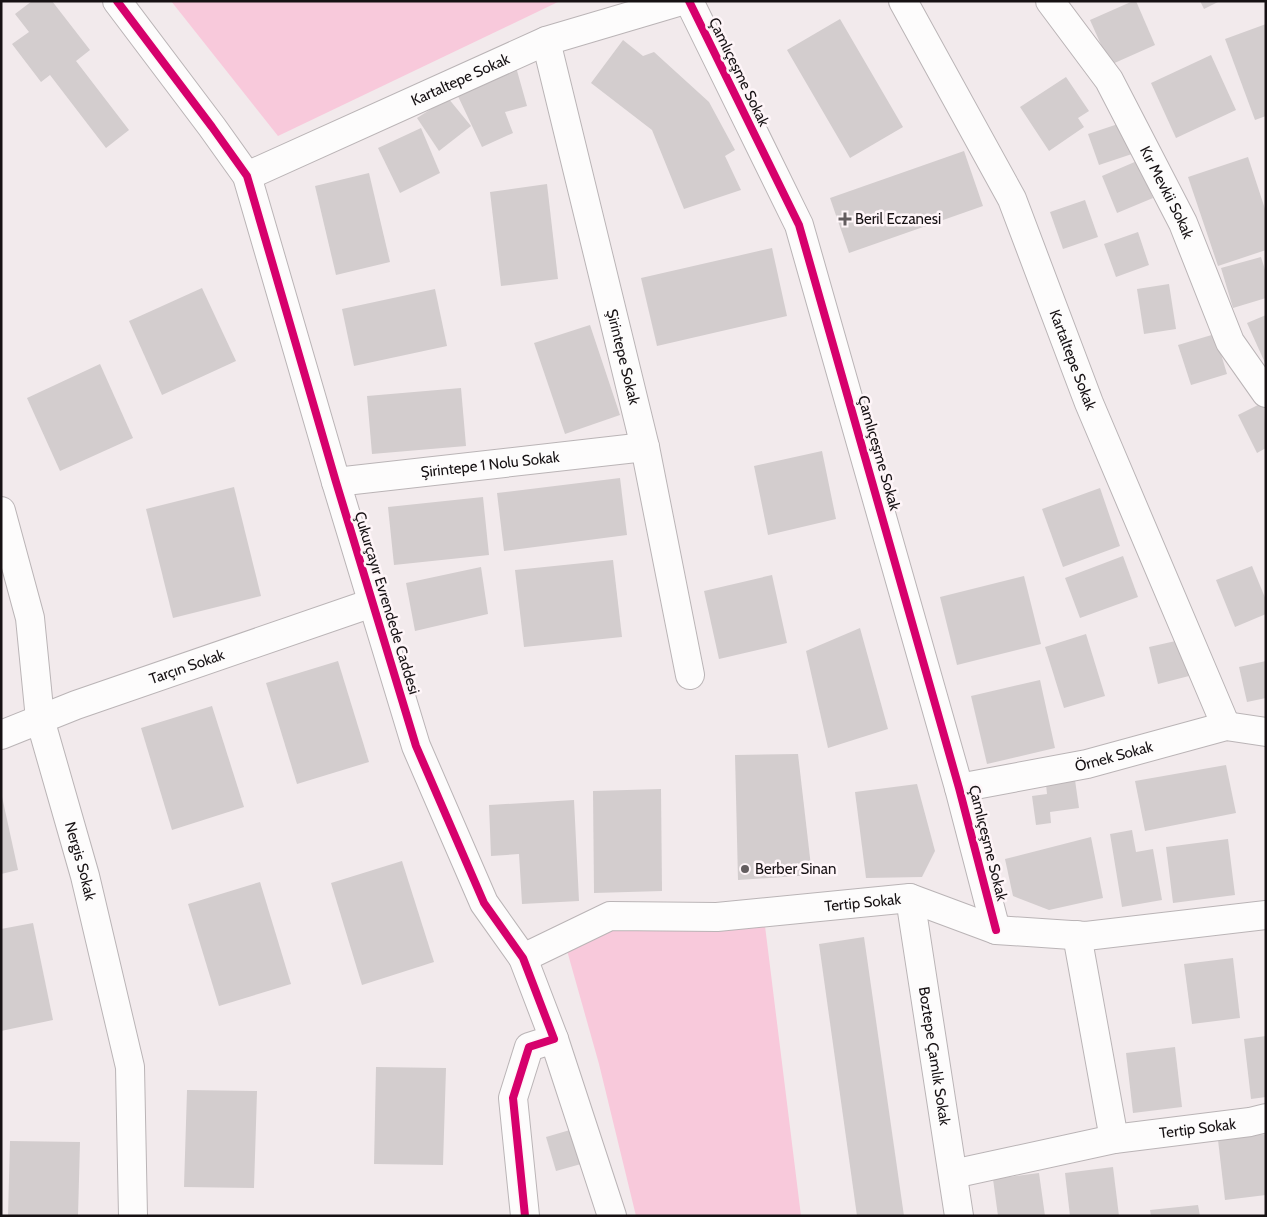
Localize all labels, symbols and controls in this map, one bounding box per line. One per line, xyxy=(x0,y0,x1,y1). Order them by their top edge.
street label: Çamlıçeşme Sokak xyxy=(705,15,773,130)
street label: Kartaltepe Sokak xyxy=(408,50,512,110)
street label: Kır Mevkii Sokak xyxy=(1136,143,1197,241)
place label: Beril Eczanesi xyxy=(855,210,941,228)
marker: Beril Eczanesi xyxy=(839,213,851,225)
street label: Şirintepe Sokak xyxy=(603,307,643,407)
street label: Kartaltepe Sokak xyxy=(1046,307,1100,413)
street label: Çamlıçeşme Sokak xyxy=(854,393,904,513)
street label: Şirintepe 1 Nolu Sokak xyxy=(420,448,561,481)
street label: Çukurçayır Evrendede Caddesi xyxy=(351,509,423,697)
street label: Tarçın Sokak xyxy=(147,645,227,688)
street label: Örnek Sokak xyxy=(1073,737,1155,775)
street label: Çamlıçeşme Sokak xyxy=(965,783,1011,903)
street label: Nergis Sokak xyxy=(61,820,99,902)
place label: Berber Sinan xyxy=(755,860,836,878)
marker: Berber Sinan xyxy=(739,863,751,875)
street label: Tertip Sokak xyxy=(824,890,902,915)
street label: Boztepe Çamlık Sokak xyxy=(915,985,954,1127)
street label: Tertip Sokak xyxy=(1158,1115,1237,1142)

